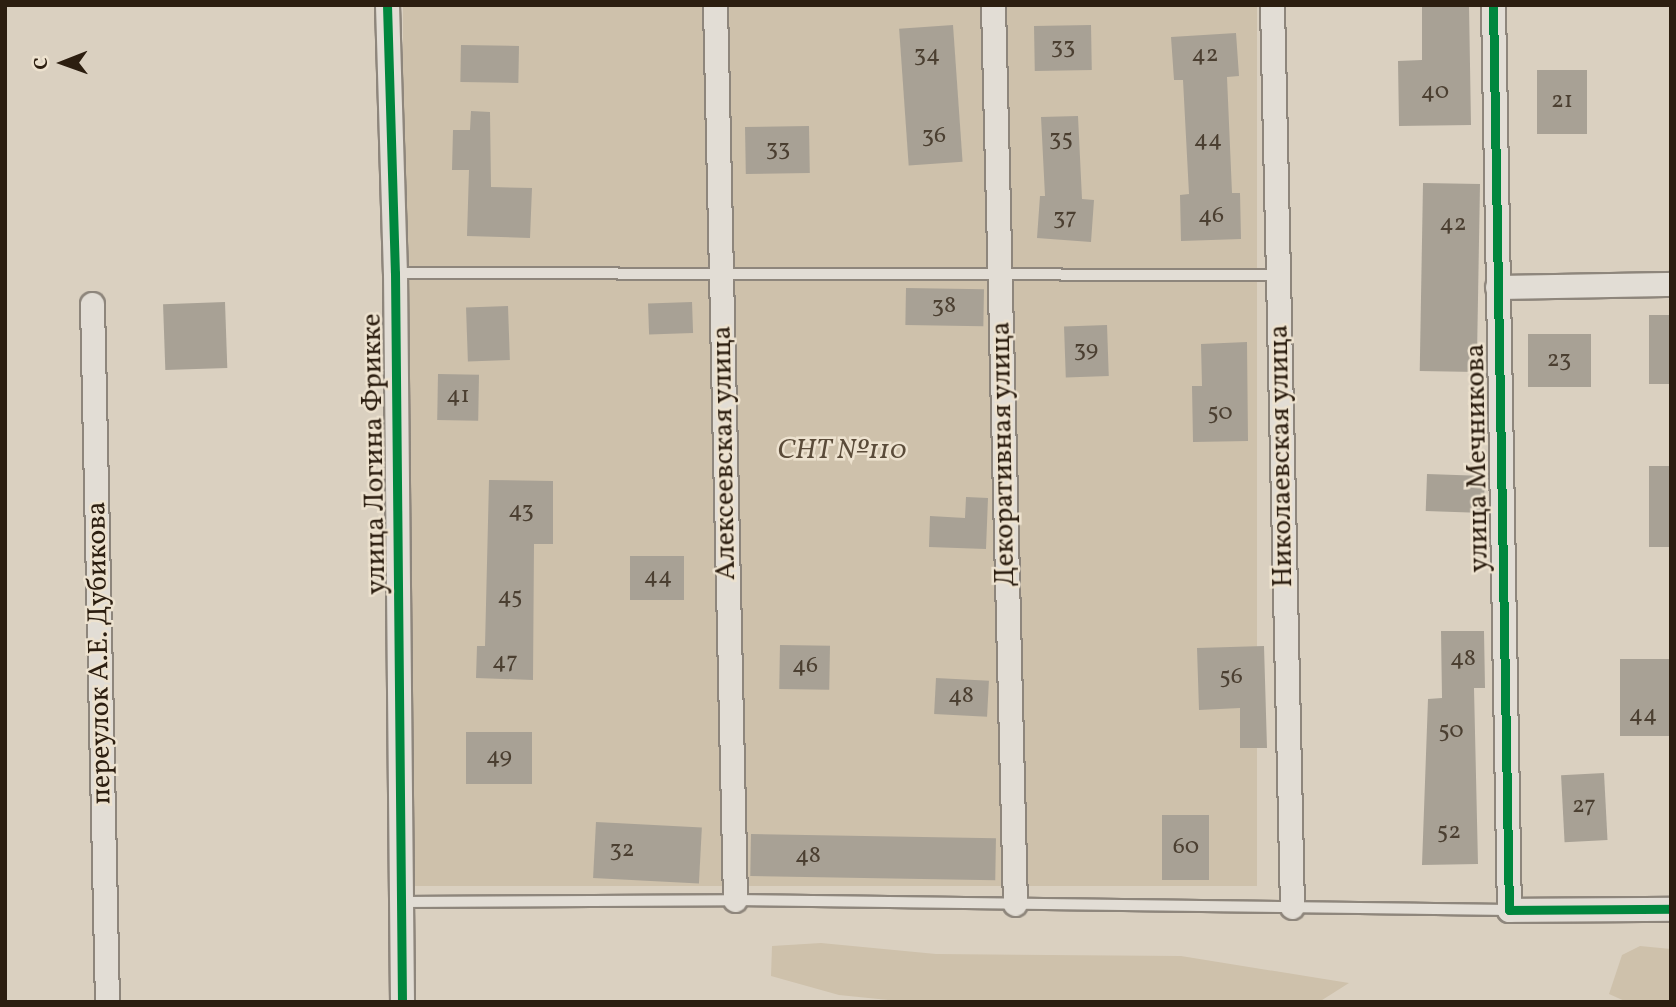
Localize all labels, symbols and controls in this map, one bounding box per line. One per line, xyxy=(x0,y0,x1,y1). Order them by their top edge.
north arrow xyxy=(28,28,98,98)
house number: 33 xyxy=(1051,34,1075,62)
house number: 34 xyxy=(914,42,940,70)
house number: 42 xyxy=(1191,42,1219,70)
text: С xyxy=(29,57,55,70)
house number: 40 xyxy=(1421,79,1449,107)
house number: 21 xyxy=(1551,88,1573,116)
house number: 36 xyxy=(922,123,946,151)
house number: 35 xyxy=(1049,126,1073,154)
house number: 44 xyxy=(1194,127,1222,155)
house number: 33 xyxy=(766,136,790,164)
house number: 46 xyxy=(1198,203,1224,231)
house number: 37 xyxy=(1053,205,1077,233)
house number: 42 xyxy=(1439,211,1467,239)
house number: 38 xyxy=(932,293,956,321)
street label: улица Логина Фрикке xyxy=(356,313,394,595)
street label: Декоративная улица xyxy=(985,321,1023,587)
street label: Николаевская улица xyxy=(1263,324,1301,588)
street label: Алексеевская улица xyxy=(706,325,744,581)
house number: 39 xyxy=(1074,337,1098,365)
street label: улица Мечникова xyxy=(1459,343,1497,573)
house number: 23 xyxy=(1547,347,1571,375)
house number: 41 xyxy=(446,383,470,411)
house number: 50 xyxy=(1207,400,1233,428)
park label: СНТ №110 xyxy=(777,434,907,468)
house number: 43 xyxy=(508,498,534,526)
street label: переулок А.Е. Дубикова xyxy=(81,501,119,805)
house number: 44 xyxy=(644,564,672,592)
house number: 45 xyxy=(497,584,523,612)
house number: 48 xyxy=(1450,646,1476,674)
house number: 47 xyxy=(492,649,518,677)
house number: 46 xyxy=(792,653,818,681)
house number: 56 xyxy=(1219,664,1243,692)
house number: 48 xyxy=(948,683,974,711)
house number: 44 xyxy=(1629,702,1657,730)
house number: 50 xyxy=(1438,718,1464,746)
house number: 49 xyxy=(486,744,512,772)
house number: 27 xyxy=(1572,793,1596,821)
house number: 52 xyxy=(1437,819,1461,847)
house number: 60 xyxy=(1173,834,1199,862)
house number: 32 xyxy=(609,837,635,865)
house number: 48 xyxy=(795,843,821,871)

